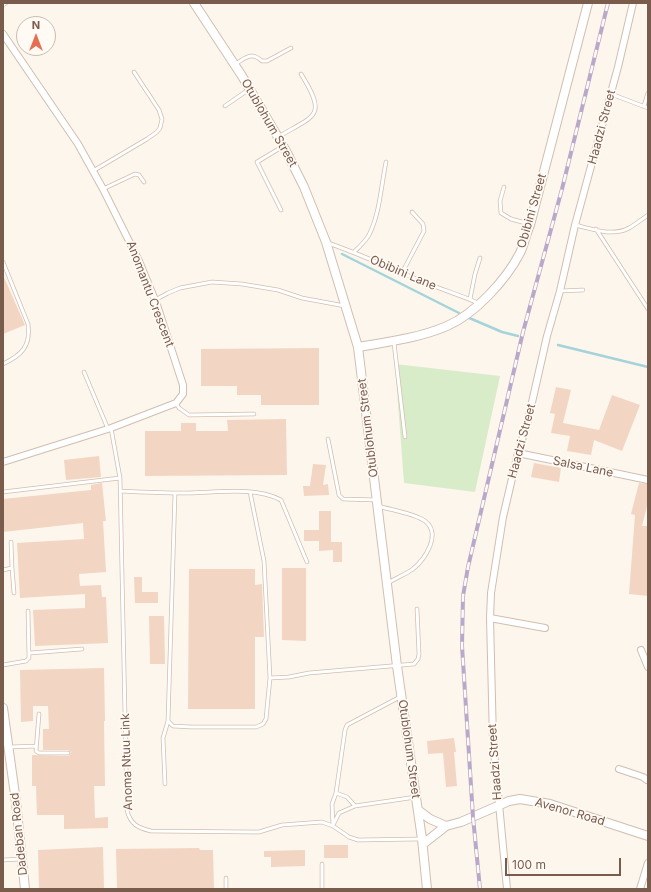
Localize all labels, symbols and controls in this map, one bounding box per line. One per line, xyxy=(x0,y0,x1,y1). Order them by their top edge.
north arrow xyxy=(16,16,56,56)
text: N xyxy=(32,18,40,32)
street label: Otublohum Street xyxy=(238,76,300,170)
street label: Haadzi Street xyxy=(585,88,619,166)
street label: Obibini Street xyxy=(514,172,550,250)
street label: Anomantu Crescent xyxy=(123,239,177,349)
street label: Obibini Lane xyxy=(368,253,438,293)
street label: Otublohum Street xyxy=(355,378,381,478)
street label: Haadzi Street xyxy=(505,402,539,480)
street label: Salsa Lane xyxy=(551,454,615,480)
street label: Otublohum Street xyxy=(395,699,423,799)
street label: Anoma Ntuu Link xyxy=(118,713,136,811)
street label: Haadzi Street xyxy=(485,723,505,801)
street label: Dadeban Road xyxy=(7,792,31,876)
street label: Avenor Road xyxy=(533,795,607,829)
scale bar xyxy=(507,850,623,876)
text: 100 m xyxy=(512,857,546,872)

